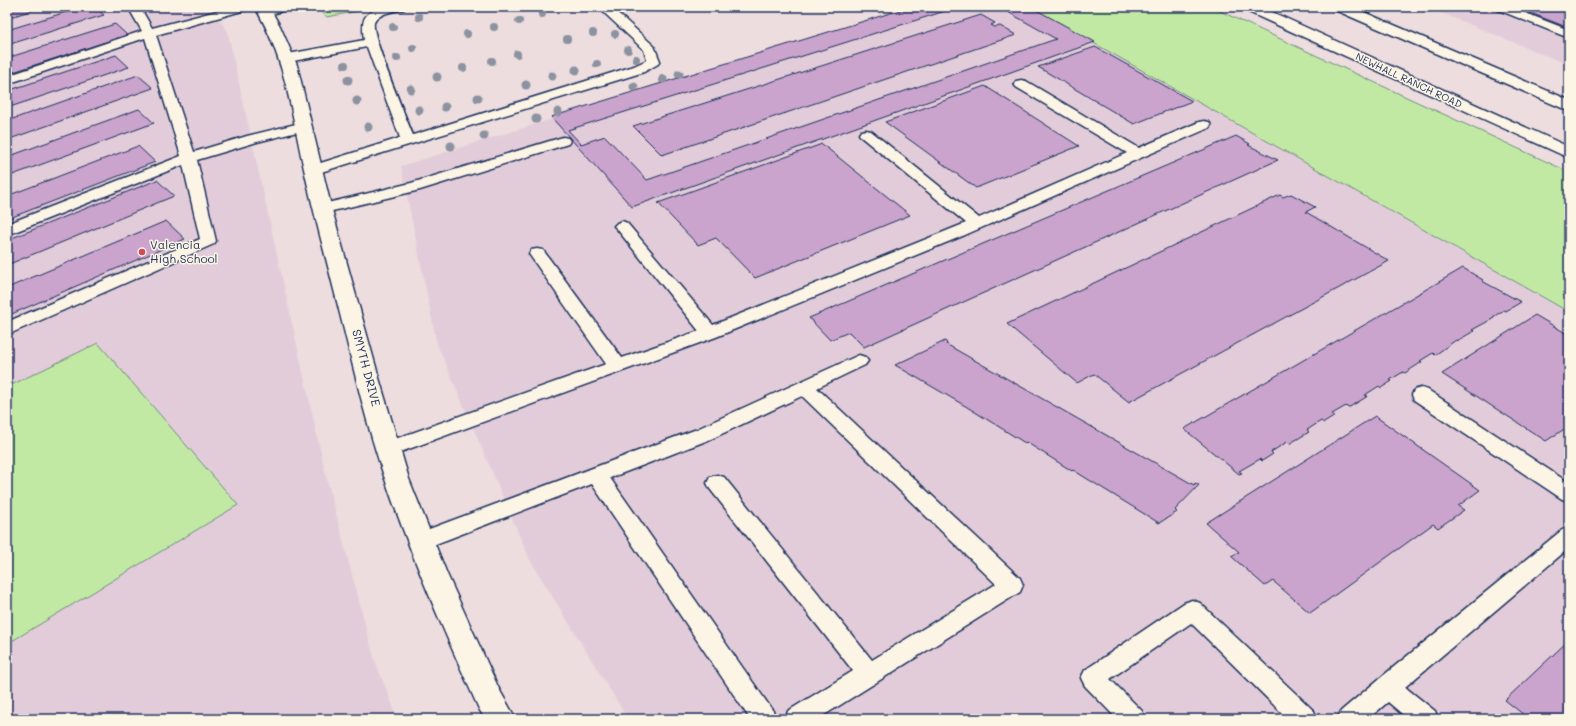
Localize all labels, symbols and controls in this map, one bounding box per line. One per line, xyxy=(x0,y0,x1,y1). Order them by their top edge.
street label: NEWHALL RANCH ROAD xyxy=(1353,49,1465,111)
place label: Valencia High School xyxy=(150,236,218,266)
marker: Valencia High School xyxy=(137,247,147,257)
street label: SMYTH DRIVE xyxy=(349,327,385,408)

